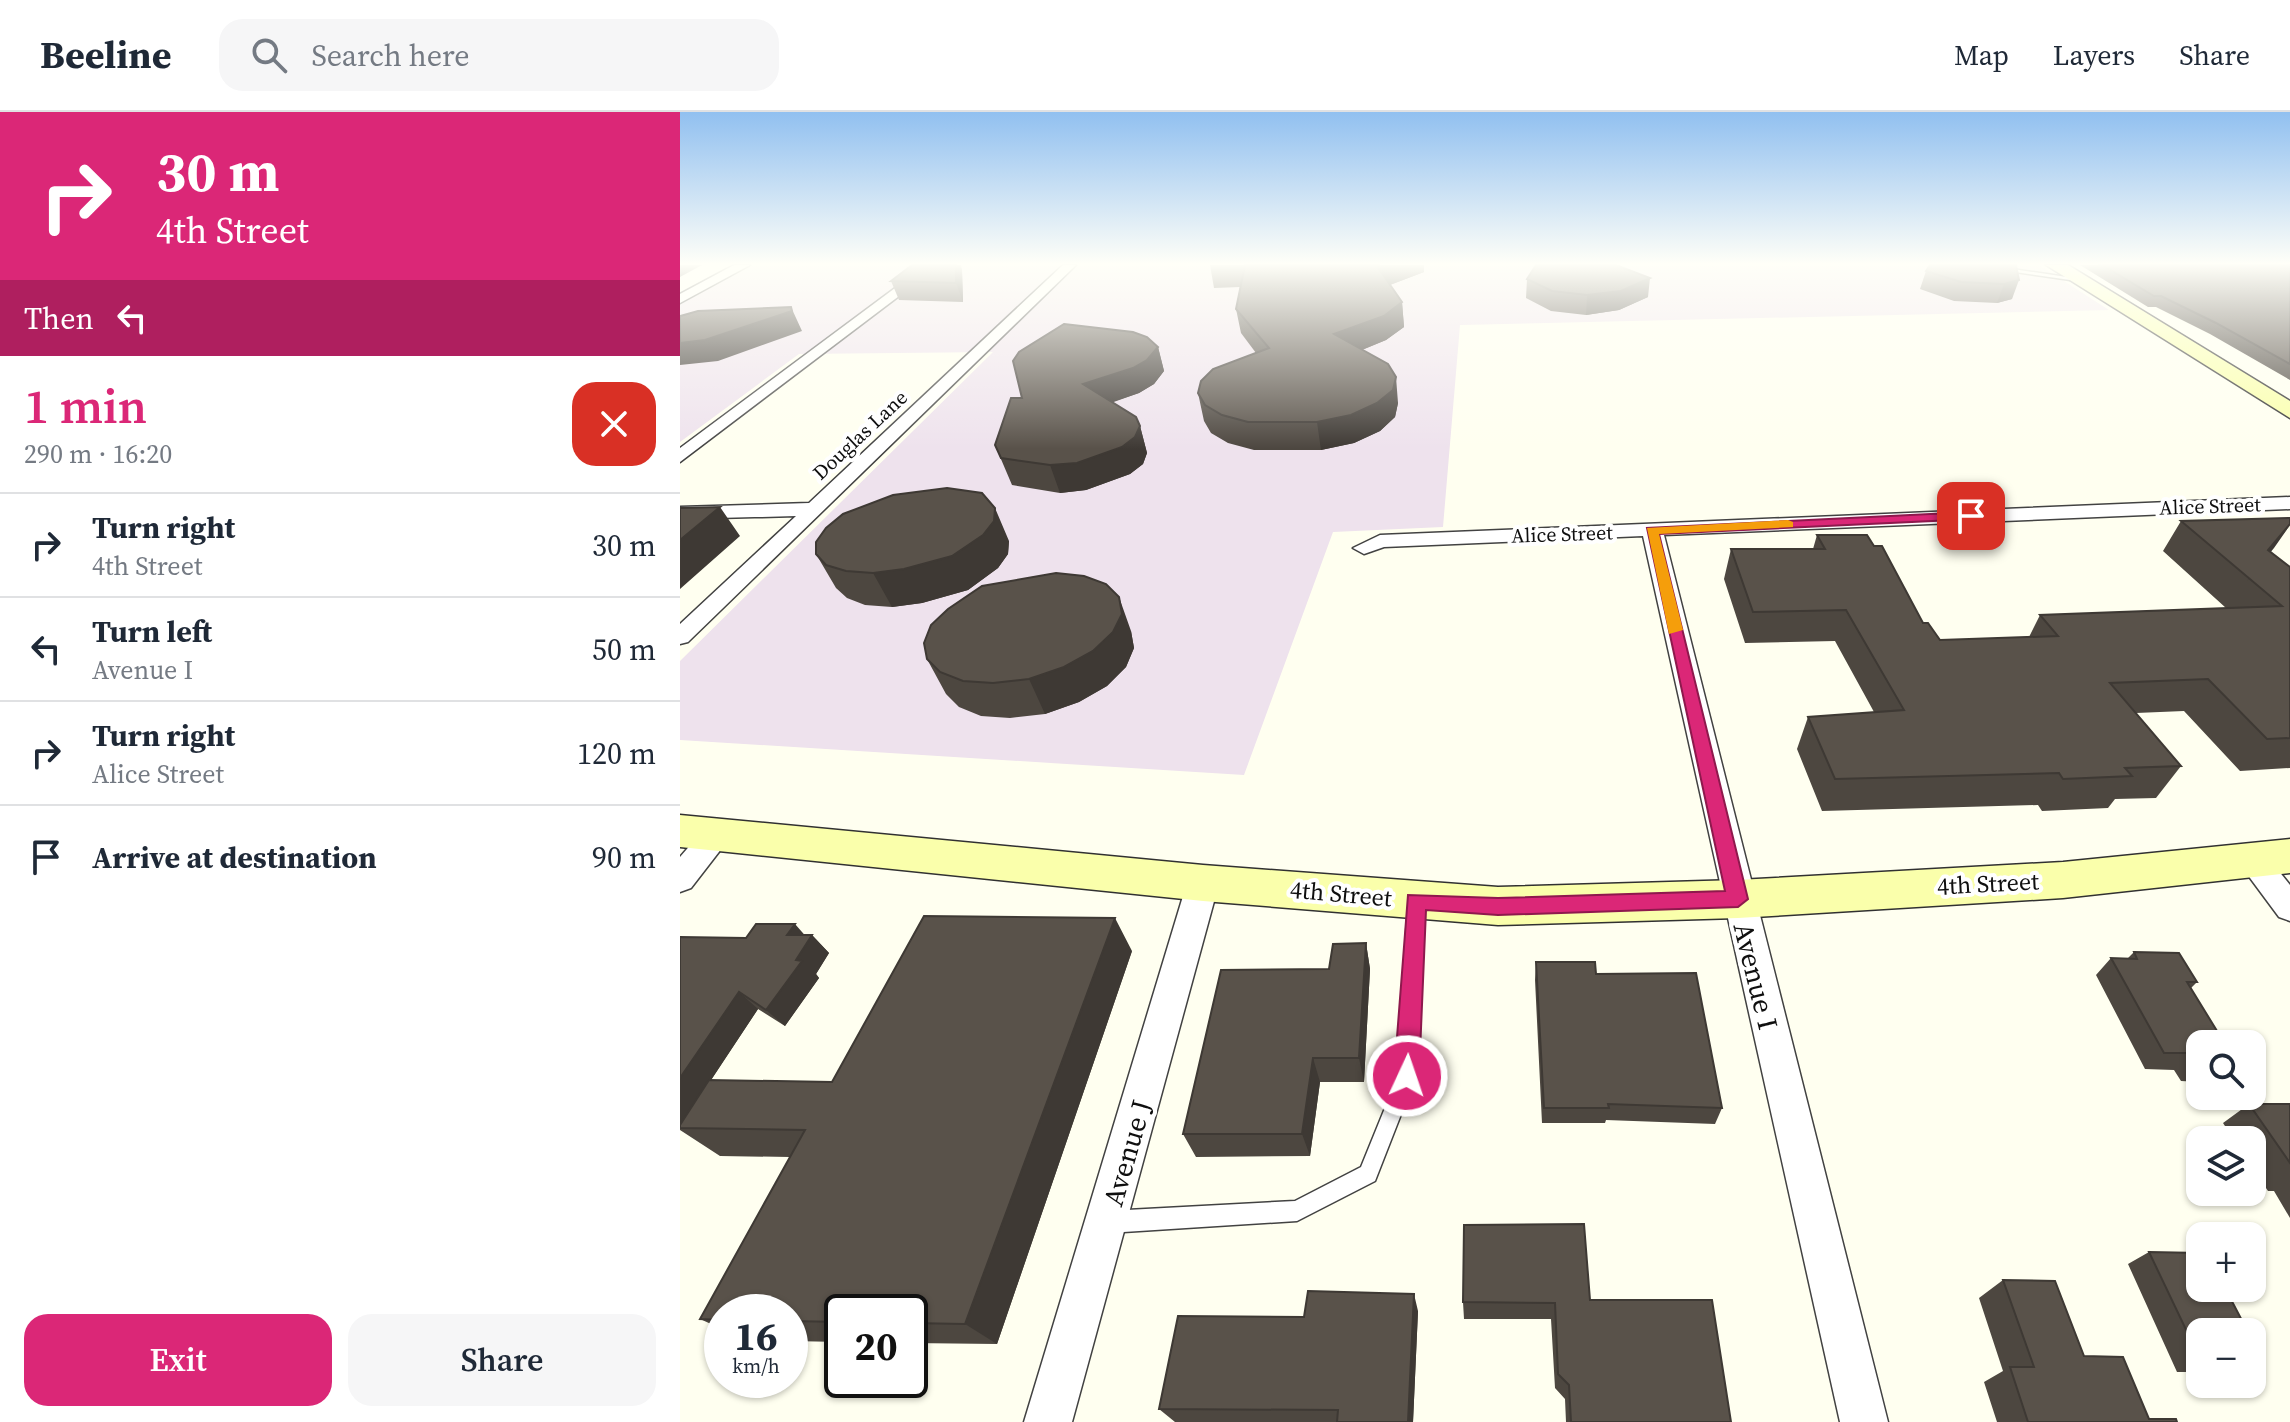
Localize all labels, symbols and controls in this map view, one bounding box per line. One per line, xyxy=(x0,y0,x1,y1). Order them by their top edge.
search box xyxy=(219,19,779,91)
text: Beeline xyxy=(40,29,171,81)
icon: search xyxy=(247,33,291,77)
text: Search here xyxy=(311,35,470,76)
text: Map xyxy=(1954,36,2009,74)
text: Layers xyxy=(2053,36,2135,74)
text: Share xyxy=(2179,36,2250,74)
text: 30 m xyxy=(156,133,279,210)
icon: right xyxy=(24,144,128,248)
text: 4th Street xyxy=(156,206,309,255)
icon: left xyxy=(110,296,154,340)
text: Then xyxy=(24,298,94,339)
text: 1 min xyxy=(24,373,147,439)
button: close xyxy=(572,382,656,466)
street label: Douglas Lane xyxy=(806,384,914,486)
text: 290 m · 16:20 xyxy=(24,436,172,472)
pin xyxy=(1937,482,2005,550)
street label: Alice Street xyxy=(2159,490,2262,522)
icon: arrive xyxy=(1949,494,1993,538)
text: Turn right xyxy=(92,507,235,548)
street label: Alice Street xyxy=(1511,518,1614,550)
icon: right xyxy=(24,523,68,567)
text: 30 m xyxy=(592,525,656,566)
text: 4th Street xyxy=(92,548,202,584)
text: Turn left xyxy=(92,611,212,652)
icon: left xyxy=(24,627,68,671)
text: 50 m xyxy=(592,629,656,670)
text: Avenue I xyxy=(92,652,193,688)
text: Turn right xyxy=(92,715,235,756)
icon: right xyxy=(24,731,68,775)
text: 120 m xyxy=(577,733,656,774)
text: Alice Street xyxy=(92,756,224,792)
icon: arrive xyxy=(24,835,68,879)
text: Arrive at destination xyxy=(92,837,377,878)
text: 90 m xyxy=(592,837,656,878)
street label: 4th Street xyxy=(1936,864,2040,903)
street label: 4th Street xyxy=(1289,873,1393,914)
street label: Avenue I xyxy=(1724,919,1788,1033)
map controls xyxy=(2186,1030,2266,1398)
button: search xyxy=(2186,1030,2266,1110)
position arrow xyxy=(1365,1034,1449,1118)
street label: Avenue J xyxy=(1094,1095,1160,1211)
button: layers xyxy=(2186,1126,2266,1206)
button: + xyxy=(2186,1222,2266,1302)
speed limit sign: 20 xyxy=(824,1294,928,1398)
text: 16 xyxy=(734,1309,778,1363)
button: Exit xyxy=(24,1314,332,1406)
button: Share xyxy=(348,1314,656,1406)
button: − xyxy=(2186,1318,2266,1398)
text: km/h xyxy=(732,1352,780,1380)

